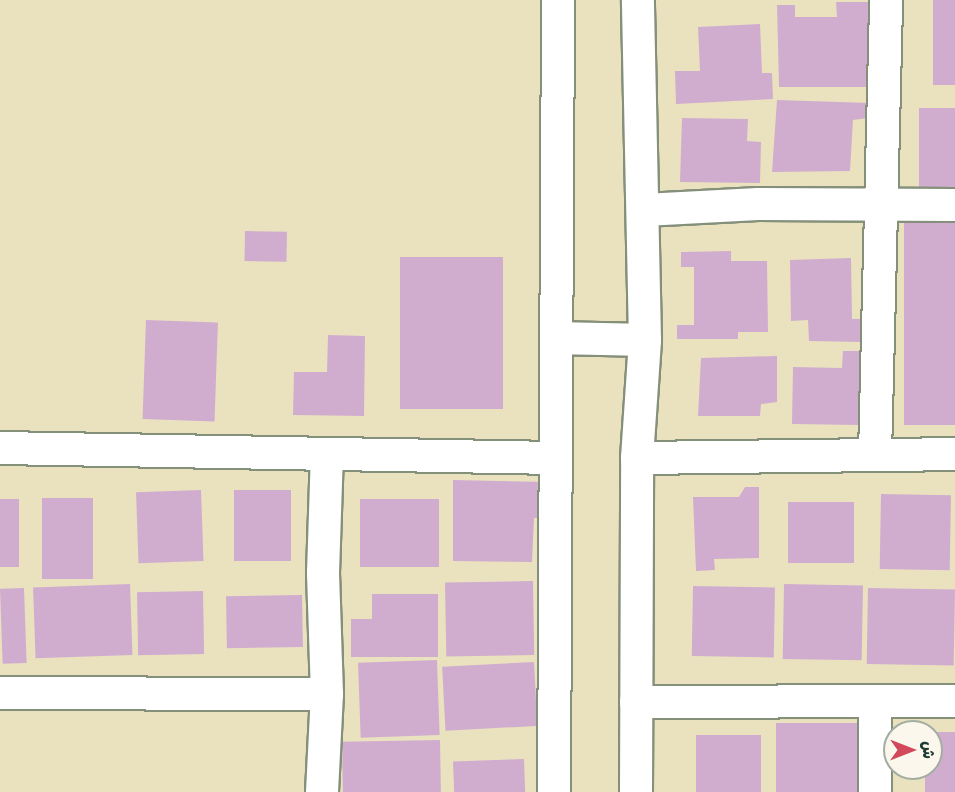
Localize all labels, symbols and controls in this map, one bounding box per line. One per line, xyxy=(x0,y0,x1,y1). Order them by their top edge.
north arrow xyxy=(883,720,943,780)
text: ش xyxy=(919,741,939,759)

